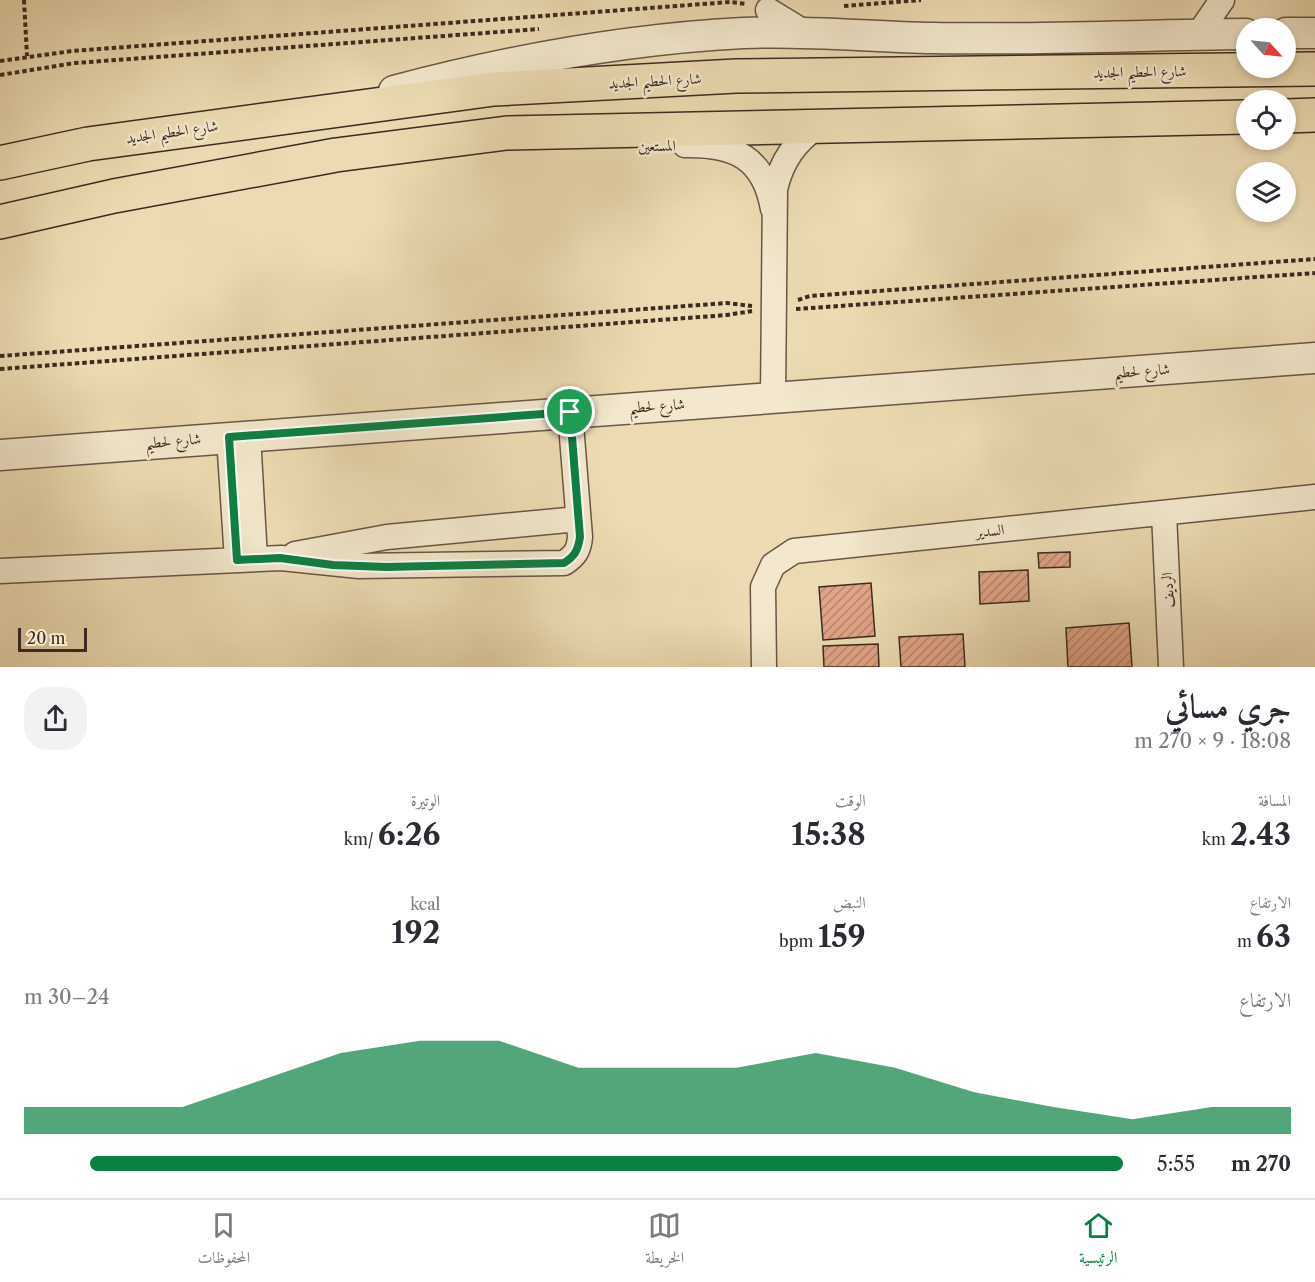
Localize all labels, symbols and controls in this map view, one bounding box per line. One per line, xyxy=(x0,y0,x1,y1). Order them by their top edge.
north arrow xyxy=(1236,18,1296,78)
map controls xyxy=(1236,18,1296,222)
street label: شارع الحطيم الجديد xyxy=(1093,61,1187,88)
street label: شارع الحطيم الجديد xyxy=(608,69,702,98)
button: locate xyxy=(1236,90,1296,150)
street label: شارع الحطيم الجديد xyxy=(125,116,220,153)
street label: المستعين xyxy=(638,135,676,156)
button: layers xyxy=(1236,162,1296,222)
street label: شارع لحطيم xyxy=(1113,359,1171,388)
pin xyxy=(544,386,595,437)
street label: شارع لحطيم xyxy=(628,394,686,423)
icon: arrive xyxy=(553,395,586,428)
street label: شارع لحطيم xyxy=(144,429,202,458)
street label: السدير xyxy=(973,520,1005,542)
street label: الرديف xyxy=(1157,572,1178,608)
scale bar xyxy=(18,625,87,652)
text: 20 m xyxy=(27,628,66,648)
text: جري مسائي xyxy=(1165,686,1291,727)
button: share xyxy=(24,687,87,750)
text: 18:08 · 9 × 270 m xyxy=(1134,729,1291,753)
text: الوتيرة xyxy=(411,790,440,810)
text: الوقت xyxy=(835,790,866,810)
text: المسافة xyxy=(1258,790,1291,810)
text: 6:26 xyxy=(378,816,440,853)
text: 15:38 xyxy=(791,816,866,853)
text: 2.43 xyxy=(1230,816,1291,853)
text: /km xyxy=(344,829,378,849)
text: km xyxy=(1202,829,1230,849)
text: النبض xyxy=(833,892,866,912)
text: الارتفاع xyxy=(1249,892,1291,912)
text: kcal xyxy=(410,894,440,914)
text: 192 xyxy=(391,914,440,951)
text: 159 xyxy=(818,918,866,955)
text: 63 xyxy=(1256,918,1291,955)
text: bpm xyxy=(779,931,818,951)
text: m xyxy=(1237,931,1256,951)
text: 24–30 m xyxy=(24,985,110,1009)
text: الارتفاع xyxy=(1239,988,1291,1012)
text: 5:55 xyxy=(1157,1152,1195,1176)
text: 270 m xyxy=(1231,1152,1291,1176)
tab: المحفوظات xyxy=(197,1209,250,1273)
tab: الخريطة xyxy=(645,1209,684,1273)
tab: الرئيسية xyxy=(1079,1209,1118,1273)

